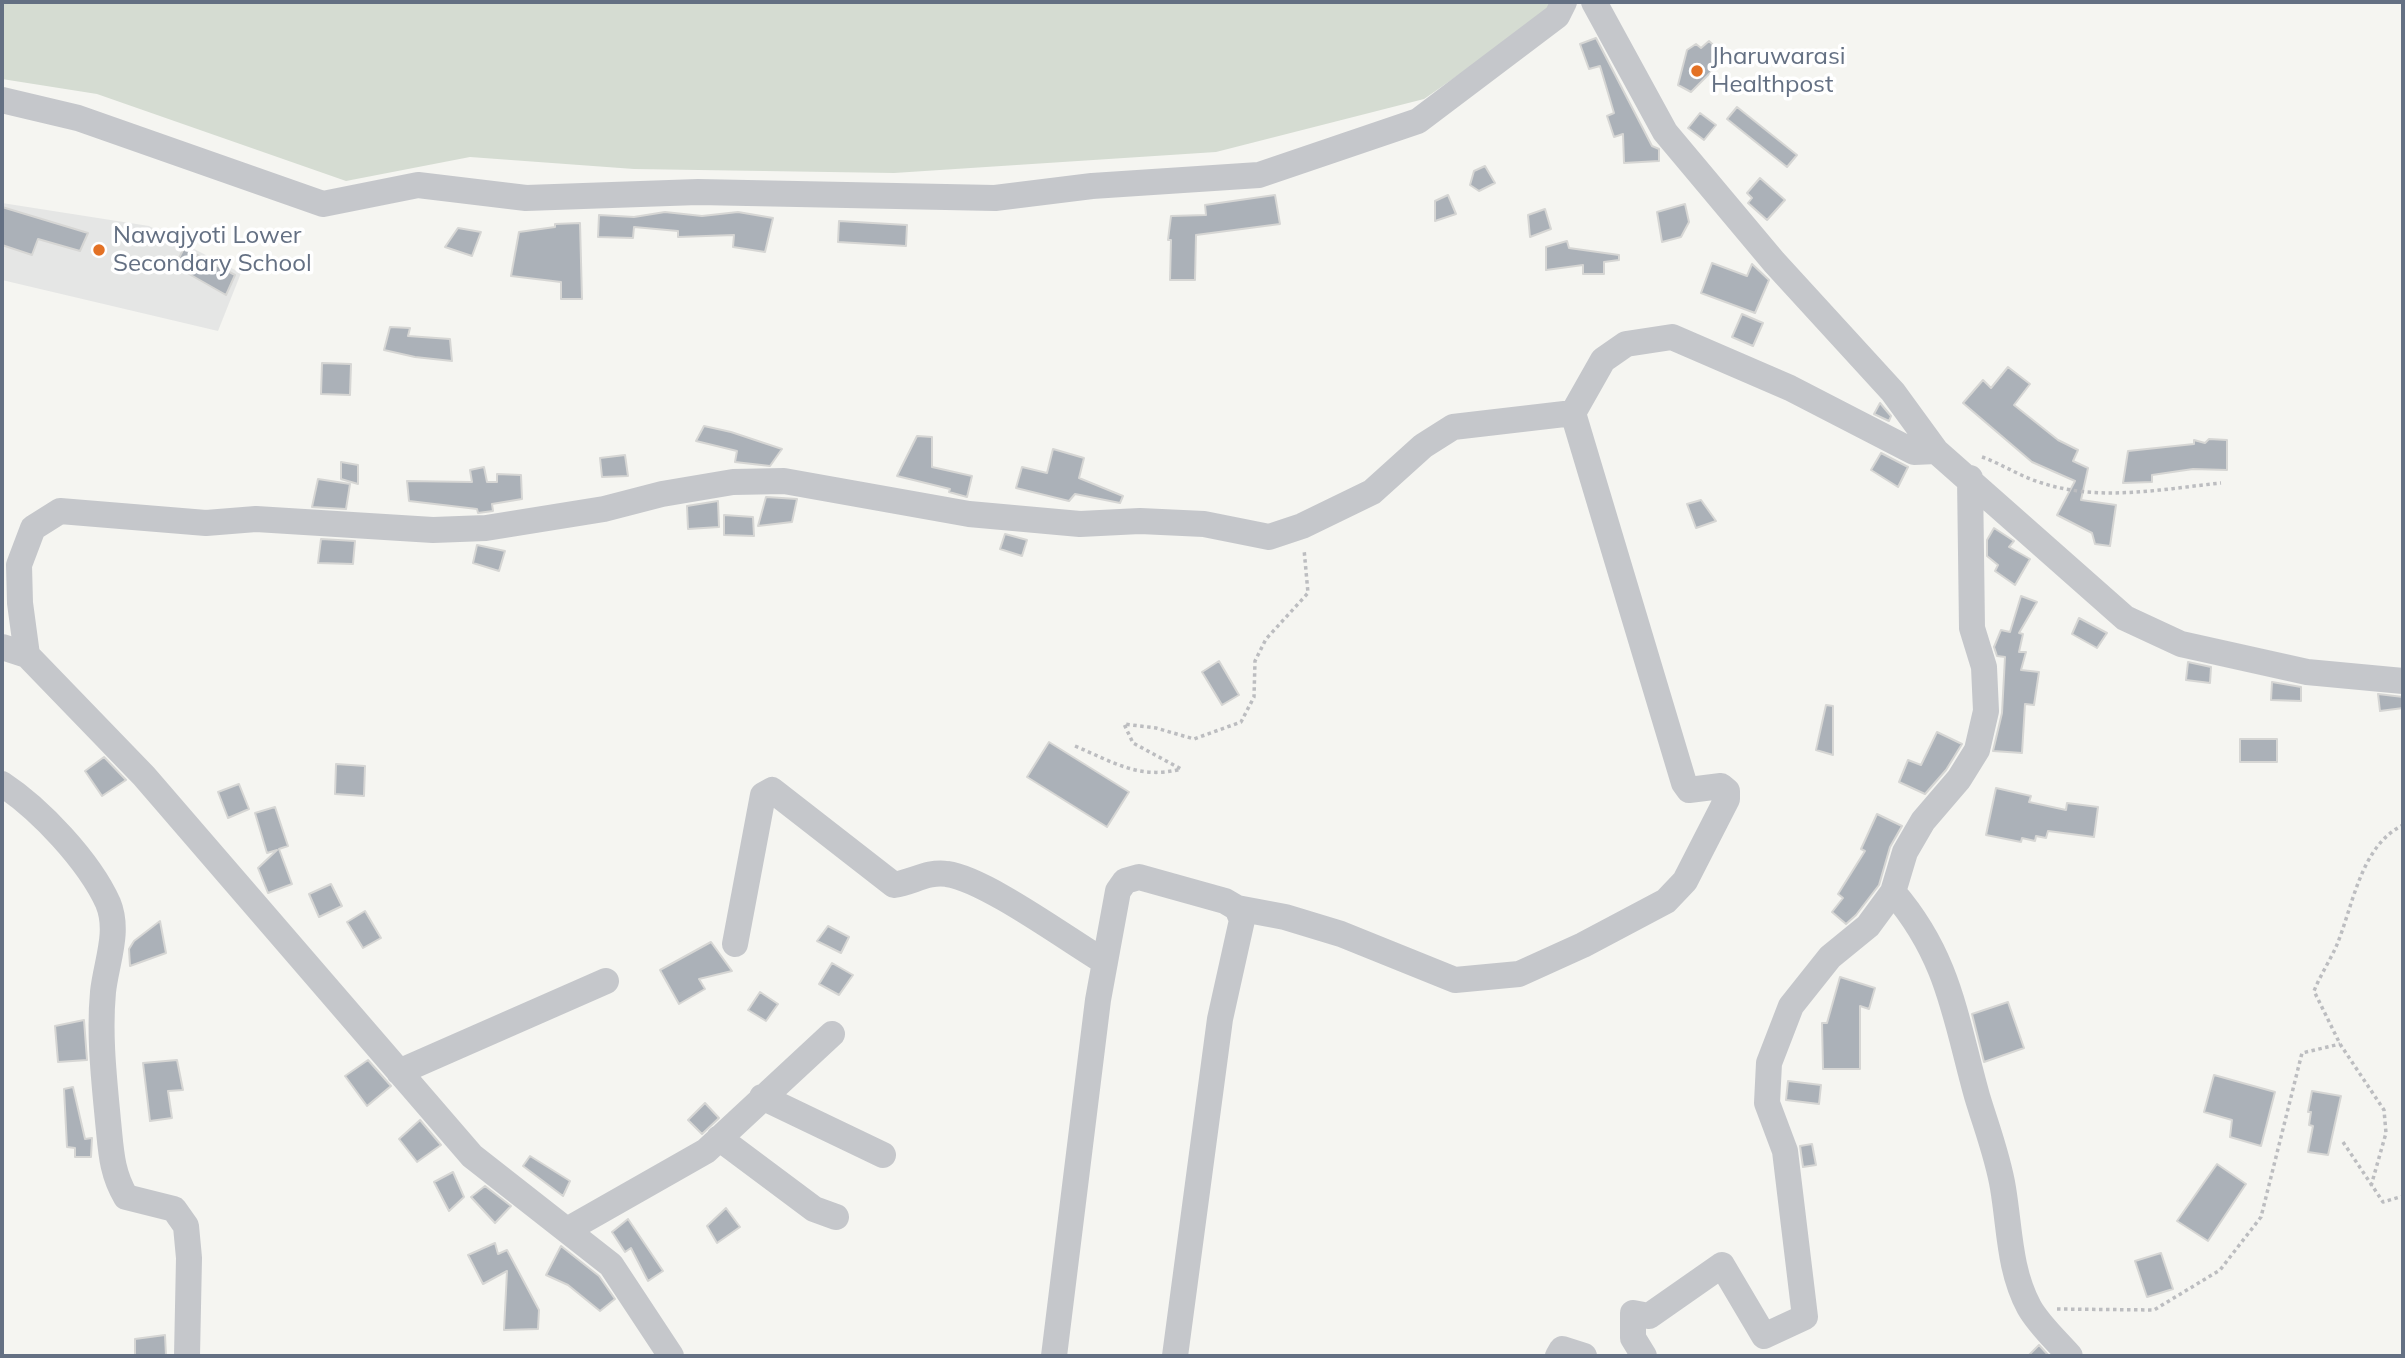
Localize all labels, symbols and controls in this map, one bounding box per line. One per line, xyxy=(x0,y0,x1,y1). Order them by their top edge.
place label: Jharuwarasi Healthpost xyxy=(1711,43,1846,99)
marker: Jharuwarasi Healthpost xyxy=(1689,63,1705,79)
place label: Nawajyoti Lower Secondary School xyxy=(113,222,312,278)
marker: Nawajyoti Lower Secondary School xyxy=(91,242,107,258)

